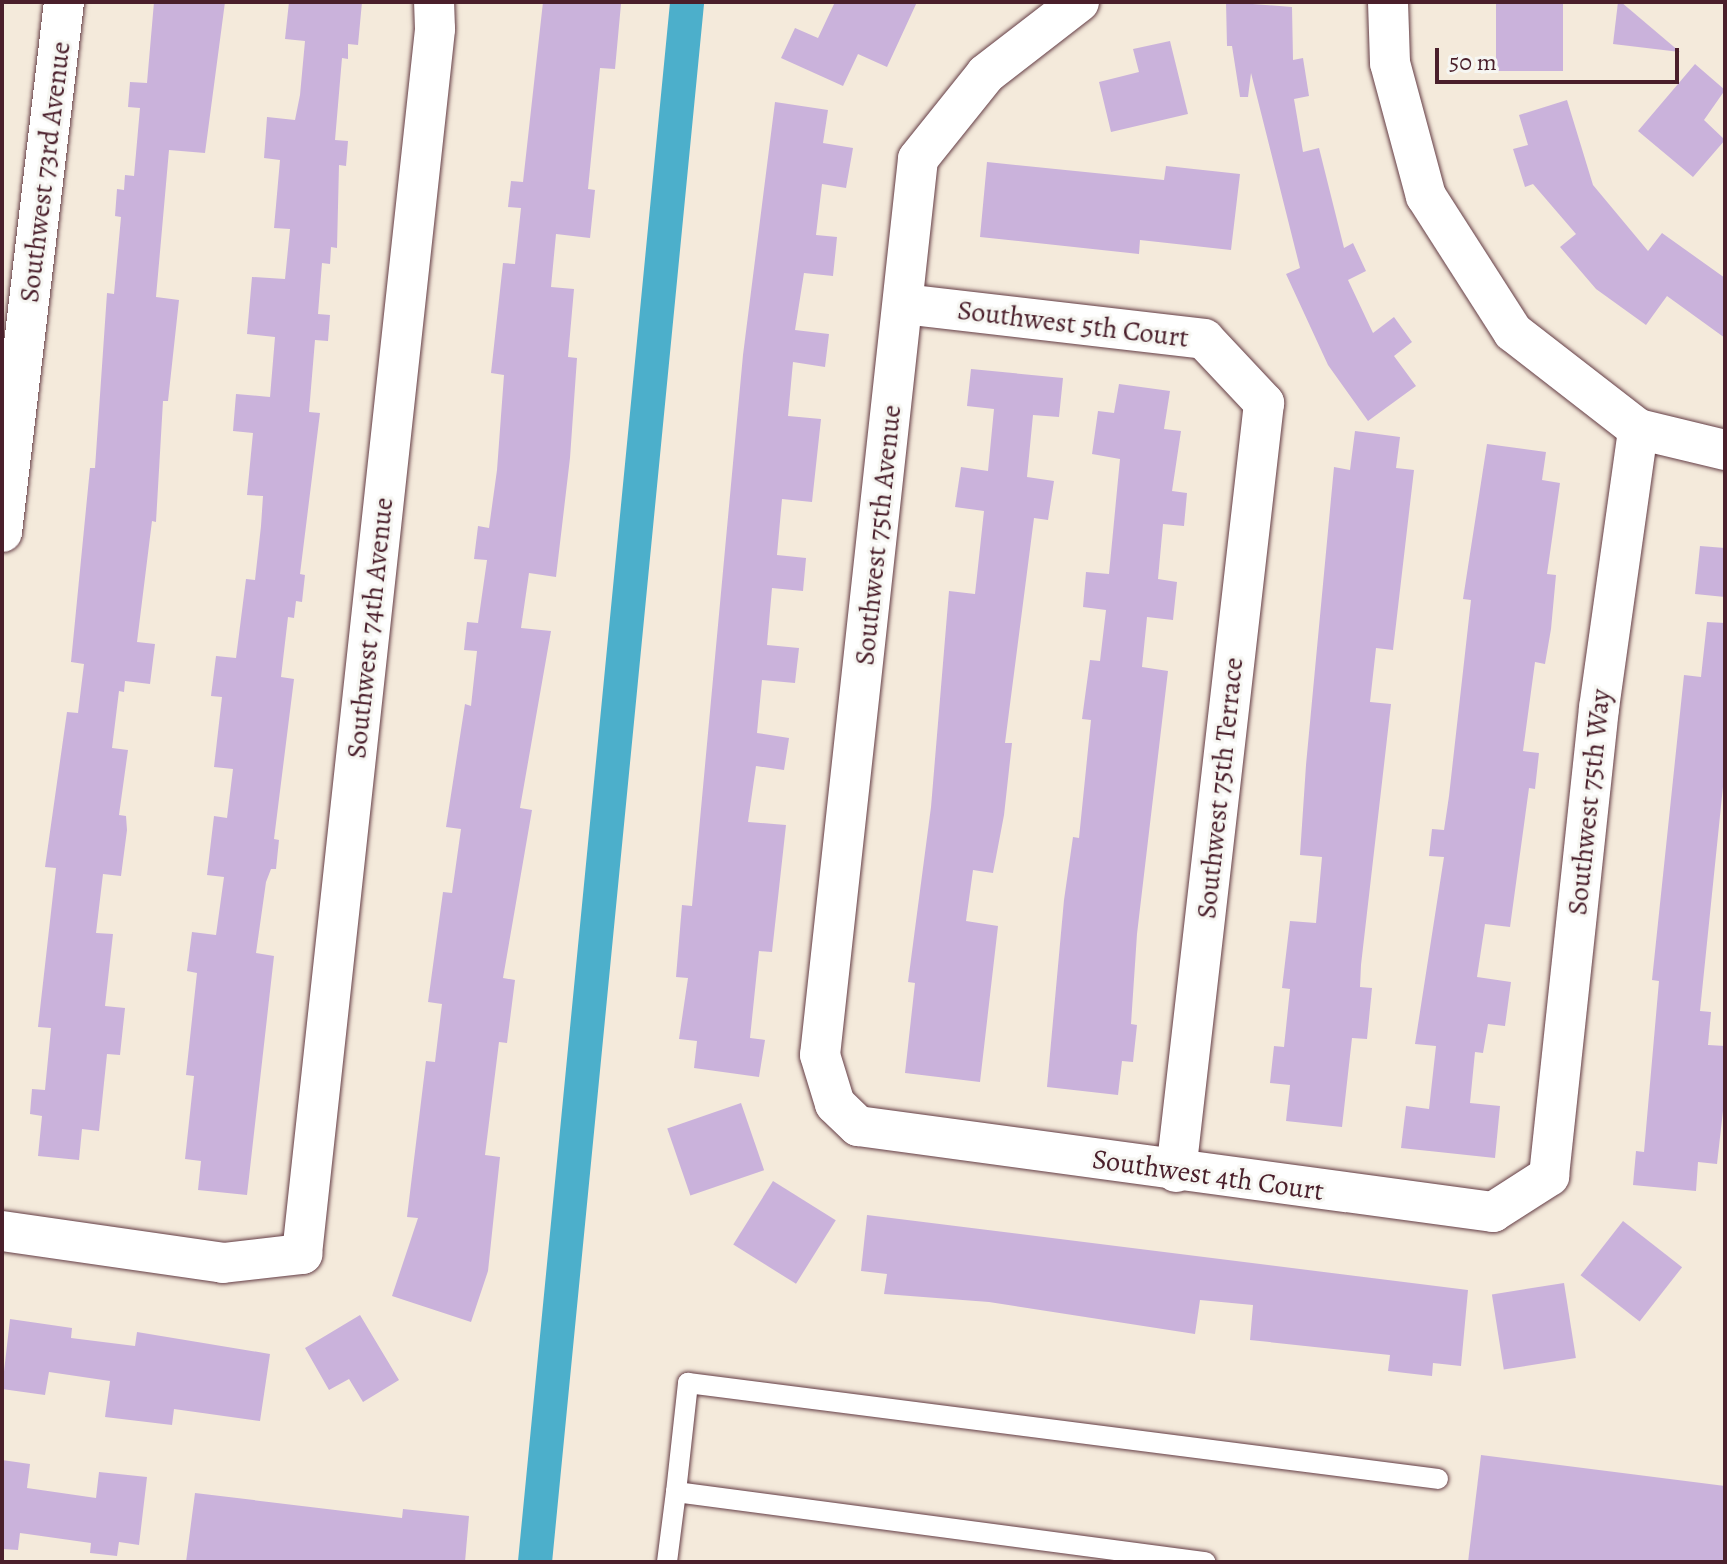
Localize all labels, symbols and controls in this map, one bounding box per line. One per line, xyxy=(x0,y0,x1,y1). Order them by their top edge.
scale bar xyxy=(1439,32,1683,82)
street label: Southwest 73rd Avenue xyxy=(12,40,78,304)
text: 50 m xyxy=(1449,46,1497,78)
street label: Southwest 5th Court xyxy=(955,293,1191,355)
street label: Southwest 75th Avenue xyxy=(848,403,908,667)
street label: Southwest 74th Avenue xyxy=(340,496,400,760)
street label: Southwest 75th Terrace xyxy=(1190,656,1250,920)
street label: Southwest 75th Way xyxy=(1560,687,1618,917)
street label: Southwest 4th Court xyxy=(1090,1142,1326,1208)

